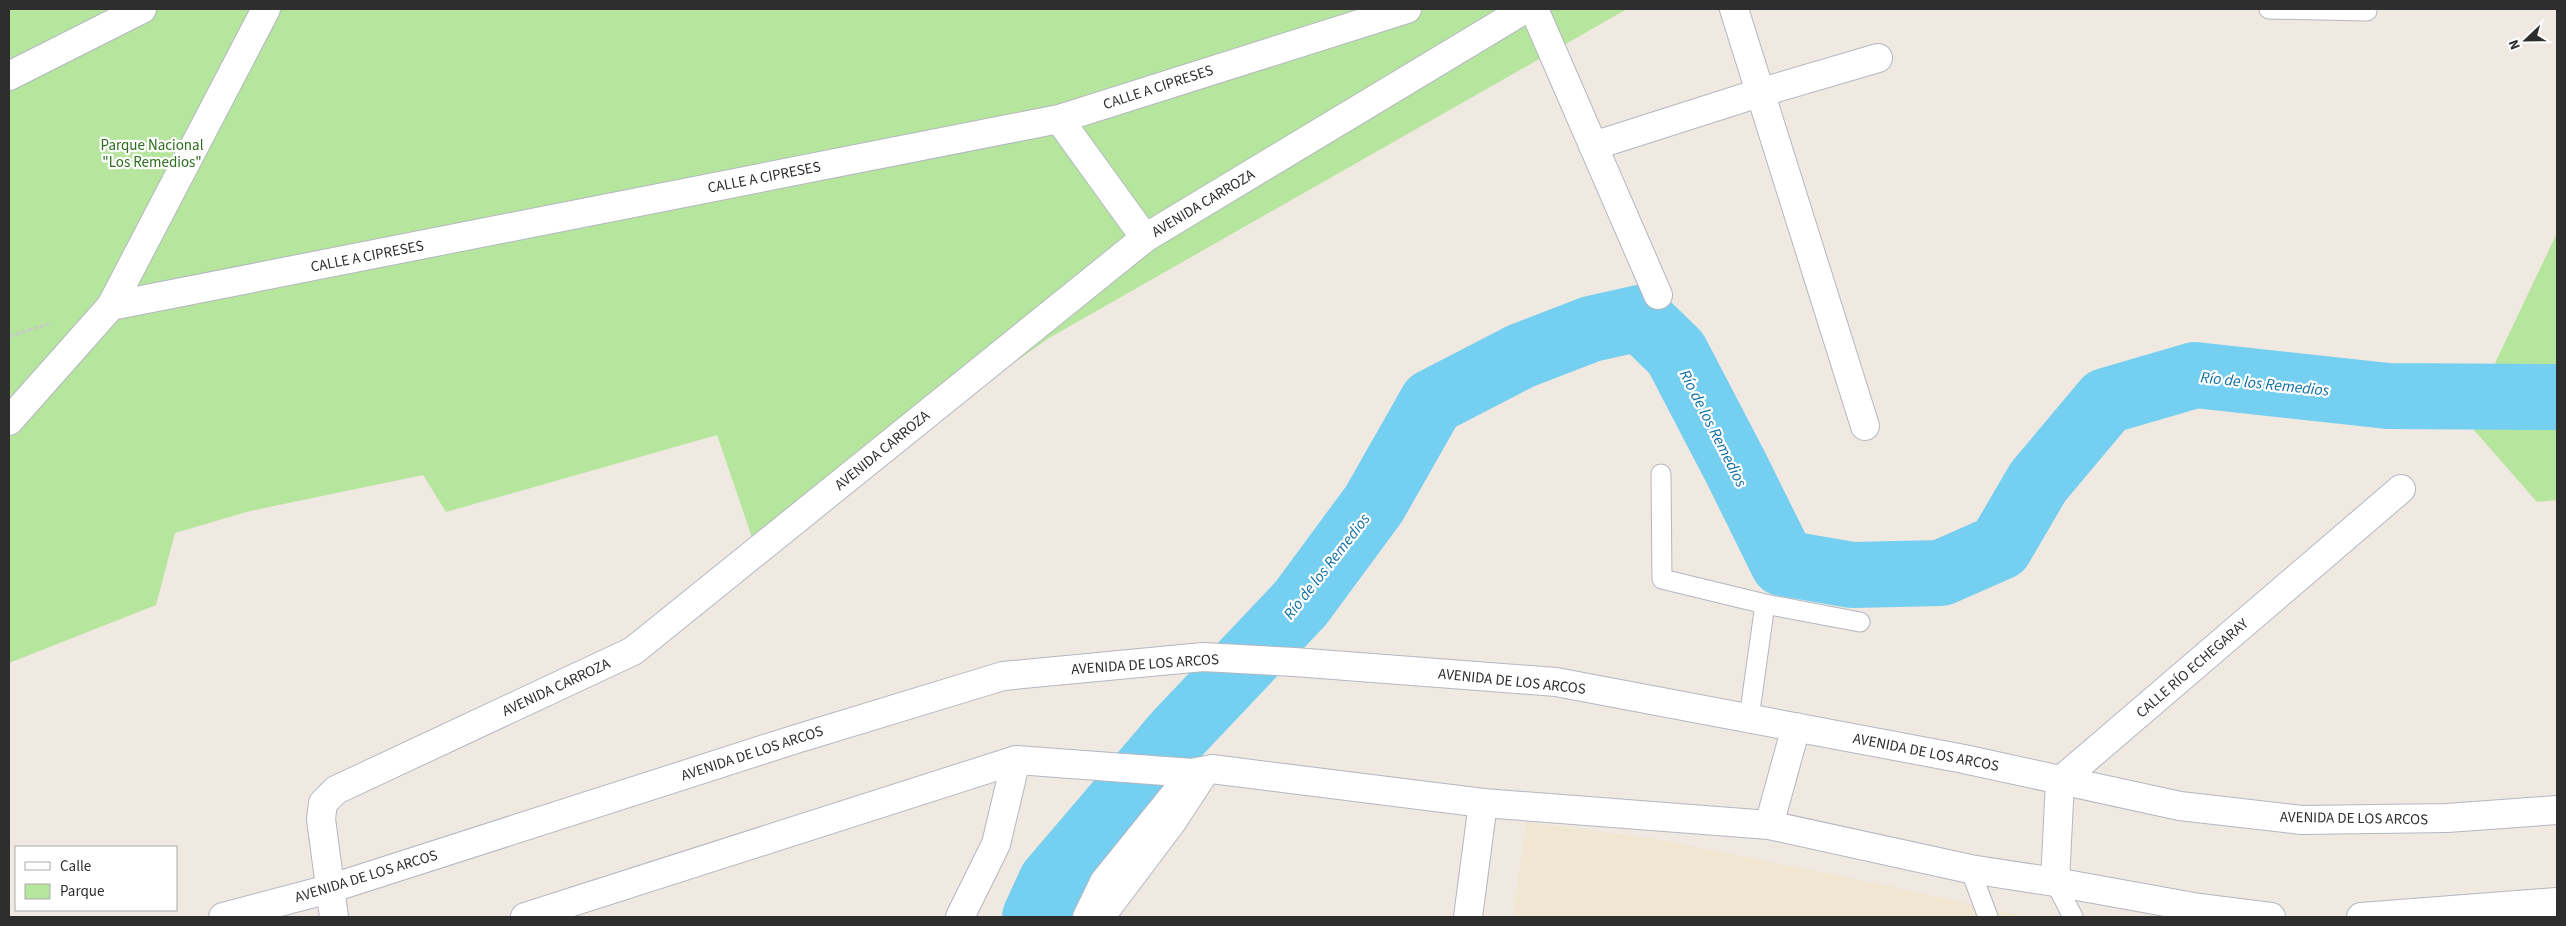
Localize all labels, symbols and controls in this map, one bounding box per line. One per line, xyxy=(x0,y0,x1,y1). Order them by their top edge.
north arrow xyxy=(2501,15,2551,65)
text: N xyxy=(2504,36,2526,53)
street label: CALLE A CIPRESES xyxy=(1100,60,1216,115)
park label: Parque Nacional "Los Remedios" xyxy=(101,135,204,173)
street label: CALLE A CIPRESES xyxy=(706,156,822,199)
street label: AVENIDA CARROZA xyxy=(1148,164,1260,243)
street label: CALLE A CIPRESES xyxy=(309,235,425,278)
water label: Río de los Remedios xyxy=(1674,366,1753,492)
water label: Río de los Remedios xyxy=(2199,366,2331,402)
street label: AVENIDA CARROZA xyxy=(830,405,935,495)
water label: Río de los Remedios xyxy=(1278,508,1376,624)
street label: CALLE RÍO ECHEGARAY xyxy=(2132,613,2254,723)
street label: AVENIDA DE LOS ARCOS xyxy=(1070,649,1220,680)
street label: AVENIDA CARROZA xyxy=(499,653,614,722)
street label: AVENIDA DE LOS ARCOS xyxy=(1437,663,1587,700)
street label: AVENIDA DE LOS ARCOS xyxy=(678,721,826,786)
street label: AVENIDA DE LOS ARCOS xyxy=(1851,728,2001,777)
street label: AVENIDA DE LOS ARCOS xyxy=(2280,807,2428,830)
street label: AVENIDA DE LOS ARCOS xyxy=(292,845,440,908)
legend xyxy=(15,846,178,911)
text: Calle xyxy=(60,856,91,877)
text: Parque xyxy=(60,881,104,902)

